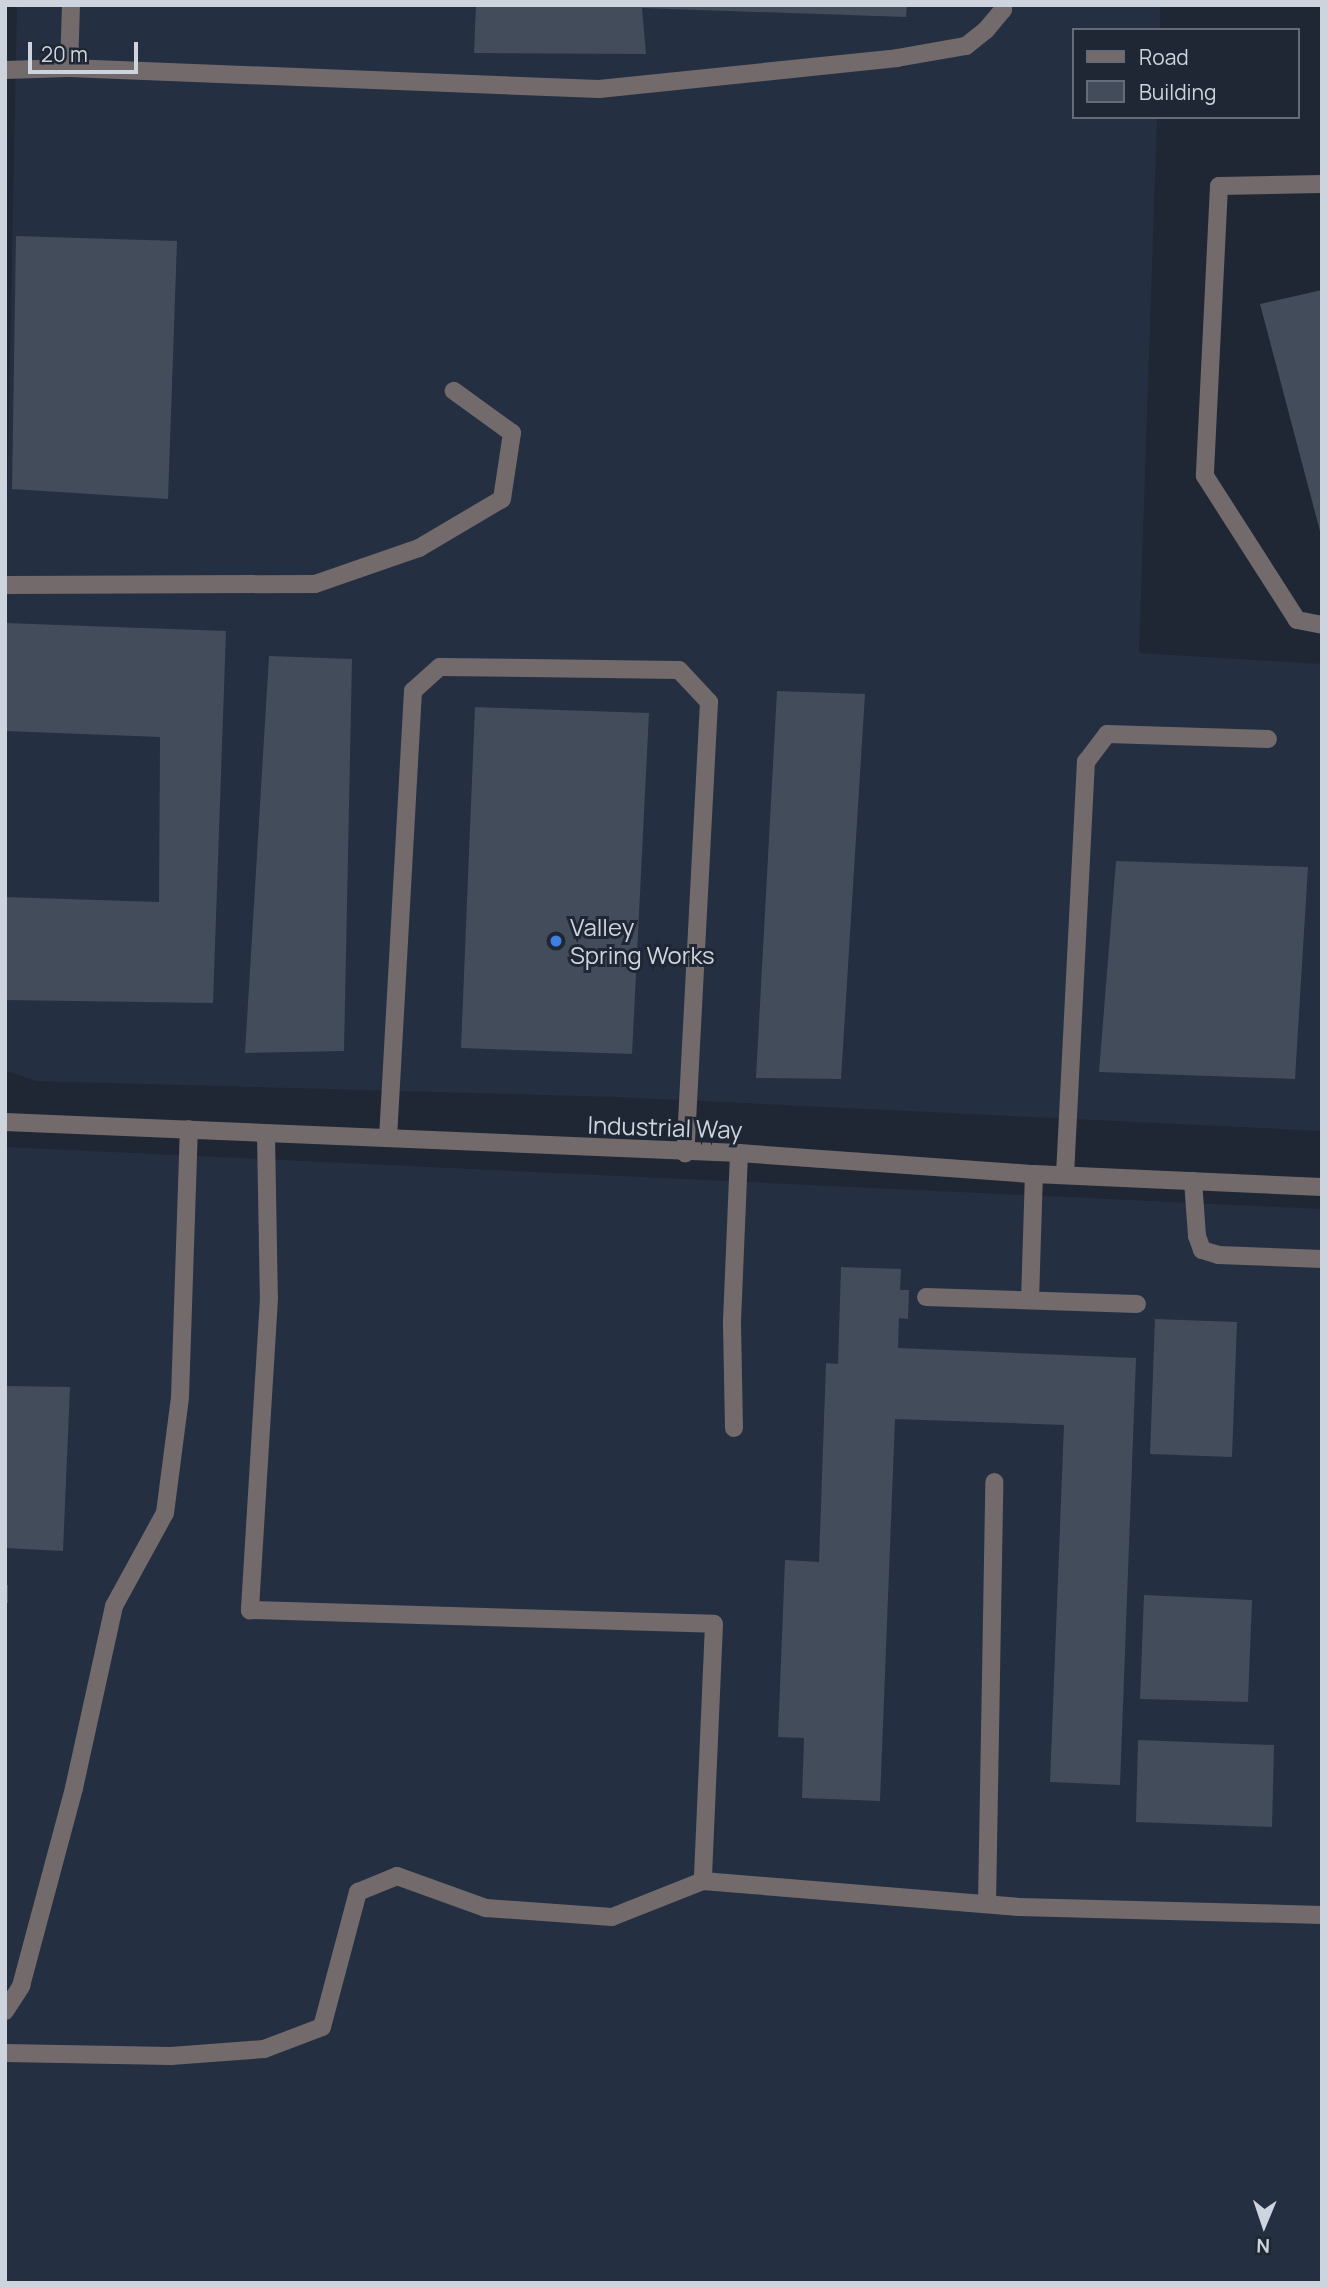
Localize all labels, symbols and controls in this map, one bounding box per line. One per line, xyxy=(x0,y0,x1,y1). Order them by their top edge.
scale bar xyxy=(32,28,142,72)
legend xyxy=(1072,28,1299,119)
text: 20 m xyxy=(41,40,88,68)
text: Road xyxy=(1139,43,1189,71)
text: Building xyxy=(1139,78,1216,106)
place label: Valley Spring Works xyxy=(570,913,715,969)
marker: Valley Spring Works xyxy=(548,933,564,949)
street label: Industrial Way xyxy=(587,1110,743,1144)
north arrow xyxy=(1229,2190,1299,2260)
text: N xyxy=(1256,2233,1271,2259)

